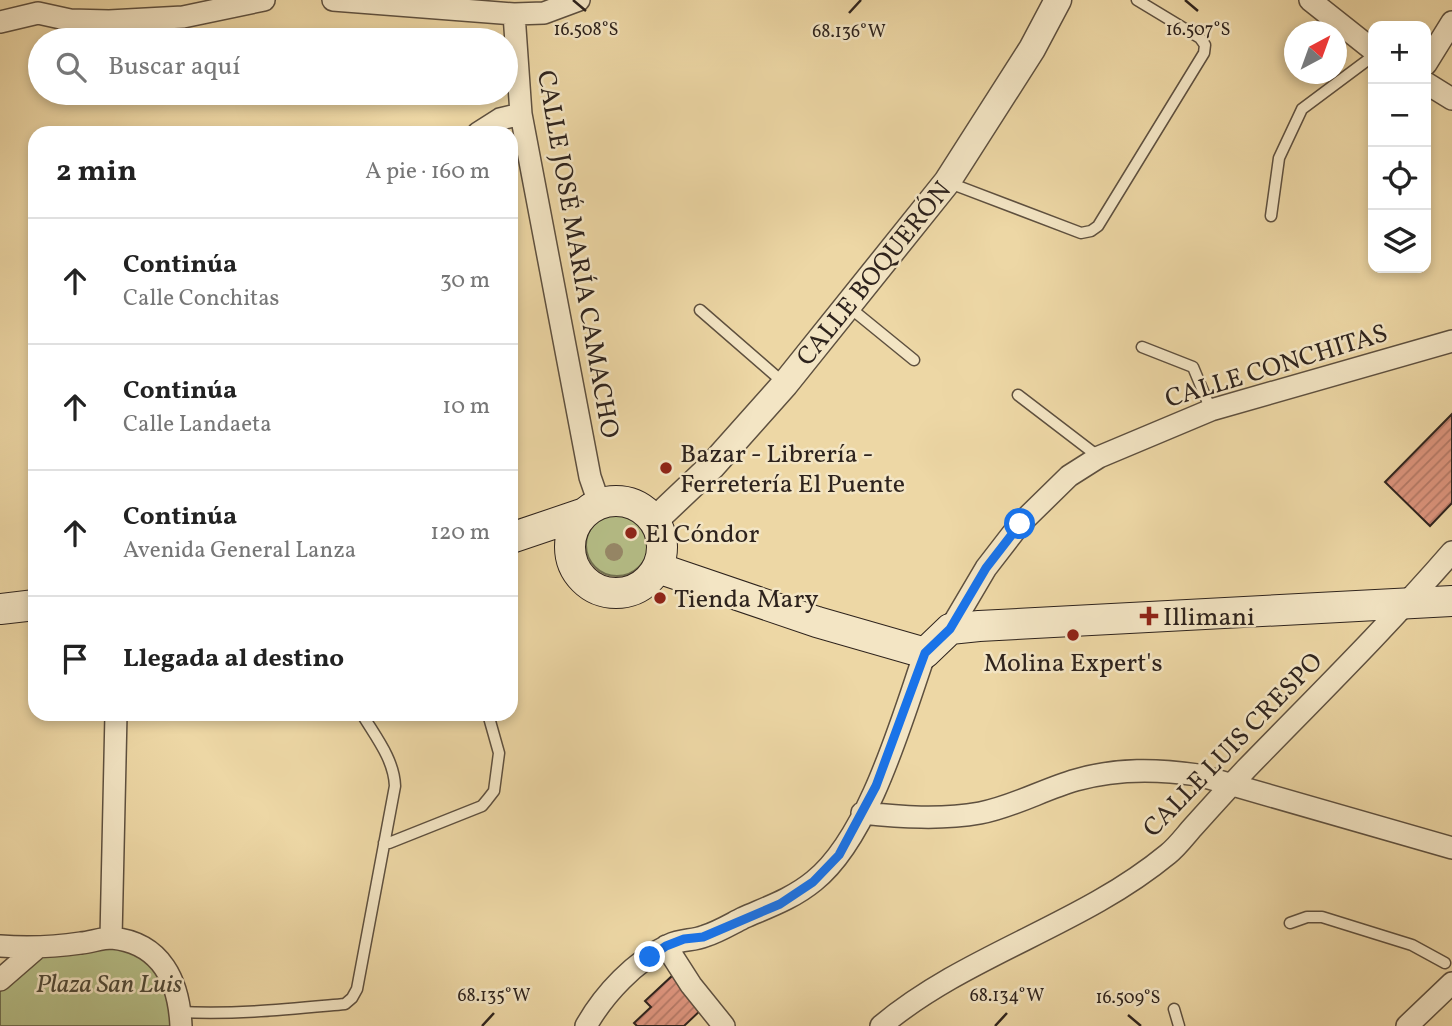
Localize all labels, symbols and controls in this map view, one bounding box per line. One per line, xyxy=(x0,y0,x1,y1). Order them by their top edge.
text: 16.508°S xyxy=(553,18,619,43)
text: 16.507°S xyxy=(1166,18,1230,43)
text: 68.136°W xyxy=(812,20,886,45)
north arrow xyxy=(1284,21,1347,84)
map controls xyxy=(1368,21,1431,273)
button: + xyxy=(1368,21,1431,84)
search box xyxy=(28,28,518,105)
icon: search xyxy=(52,48,90,86)
text: Buscar aquí xyxy=(108,49,240,85)
street label: CALLE JOSÉ MARÍA CAMACHO xyxy=(527,68,627,441)
button: − xyxy=(1368,84,1431,147)
button: locate xyxy=(1368,147,1431,210)
text: 2 min xyxy=(56,151,137,193)
text: A pie · 160 m xyxy=(365,156,490,188)
street label: CALLE BOQUERÓN xyxy=(789,174,960,374)
button: layers xyxy=(1368,210,1431,273)
text: Continúa xyxy=(123,247,237,283)
icon: ahead xyxy=(56,262,94,300)
text: 30 m xyxy=(440,265,490,297)
text: Calle Conchitas xyxy=(123,283,279,315)
street label: CALLE CONCHITAS xyxy=(1161,316,1392,418)
text: Continúa xyxy=(123,373,237,409)
icon: ahead xyxy=(56,388,94,426)
text: 10 m xyxy=(442,391,490,423)
text: Calle Landaeta xyxy=(123,409,272,441)
place label: Bazar - Librería - Ferretería El Puente xyxy=(680,437,905,503)
marker: Bazar - Librería - Ferretería El Puente xyxy=(658,460,674,476)
text: Continúa xyxy=(123,499,237,535)
route start xyxy=(1004,508,1035,539)
icon: ahead xyxy=(56,514,94,552)
text: 120 m xyxy=(430,517,490,549)
place label: El Cóndor xyxy=(645,517,759,553)
marker: El Cóndor xyxy=(623,525,639,541)
text: Avenida General Lanza xyxy=(123,535,356,567)
place label: Tienda Mary xyxy=(674,582,819,618)
marker: Tienda Mary xyxy=(652,590,668,606)
place label: Illimani xyxy=(1163,600,1255,636)
marker: Illimani xyxy=(1141,608,1157,624)
marker: Molina Expert's xyxy=(1065,627,1081,643)
icon: arrive xyxy=(56,640,94,678)
text: Llegada al destino xyxy=(123,641,344,677)
street label: CALLE LUIS CRESPO xyxy=(1136,645,1331,846)
place label: Molina Expert's xyxy=(983,646,1163,682)
route end xyxy=(634,941,665,972)
park label: Plaza San Luis xyxy=(36,967,183,1003)
text: 68.135°W xyxy=(457,984,531,1009)
text: 68.134°W xyxy=(970,984,1044,1009)
text: 16.509°S xyxy=(1095,986,1161,1011)

